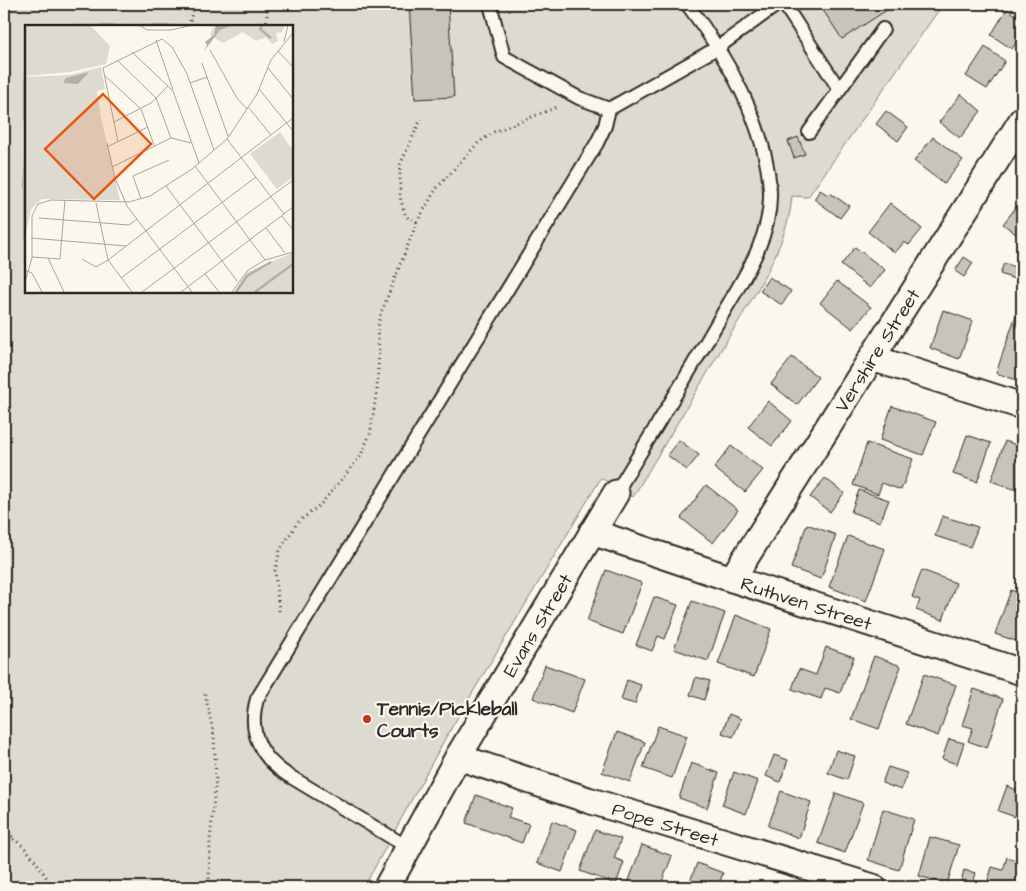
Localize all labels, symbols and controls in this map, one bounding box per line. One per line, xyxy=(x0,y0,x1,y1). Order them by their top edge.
inset map xyxy=(25,25,292,292)
street label: Vershire Street xyxy=(829,283,927,418)
street label: Evans Street xyxy=(497,569,580,682)
street label: Ruthven Street xyxy=(737,571,875,638)
place label: Tennis/Pickleball Courts xyxy=(376,696,517,745)
marker: Tennis/Pickleball Courts xyxy=(361,713,373,725)
street label: Pope Street xyxy=(609,796,722,854)

